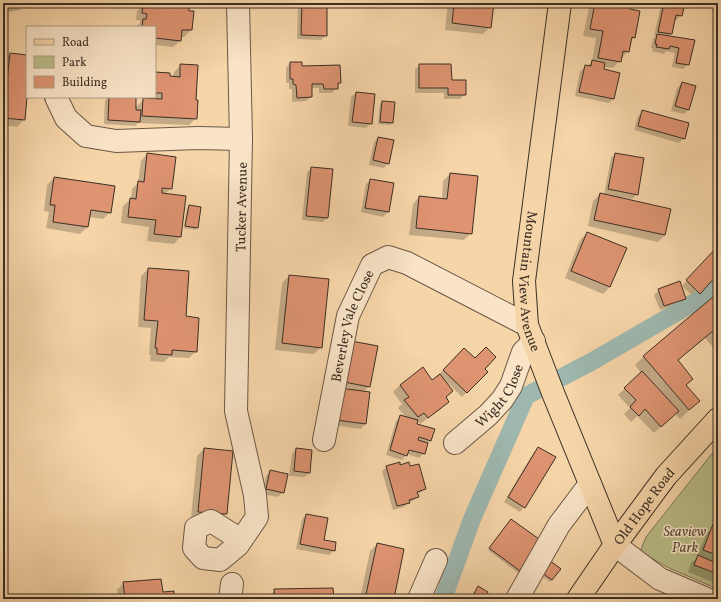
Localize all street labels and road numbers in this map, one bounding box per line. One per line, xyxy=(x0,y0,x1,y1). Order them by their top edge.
street label: Tucker Avenue xyxy=(232,162,253,252)
street label: Mountain View Avenue xyxy=(513,210,544,355)
street label: Beverley Vale Close xyxy=(327,267,380,384)
street label: Wight Close xyxy=(472,361,529,433)
street label: Old Hope Road xyxy=(610,464,680,550)

